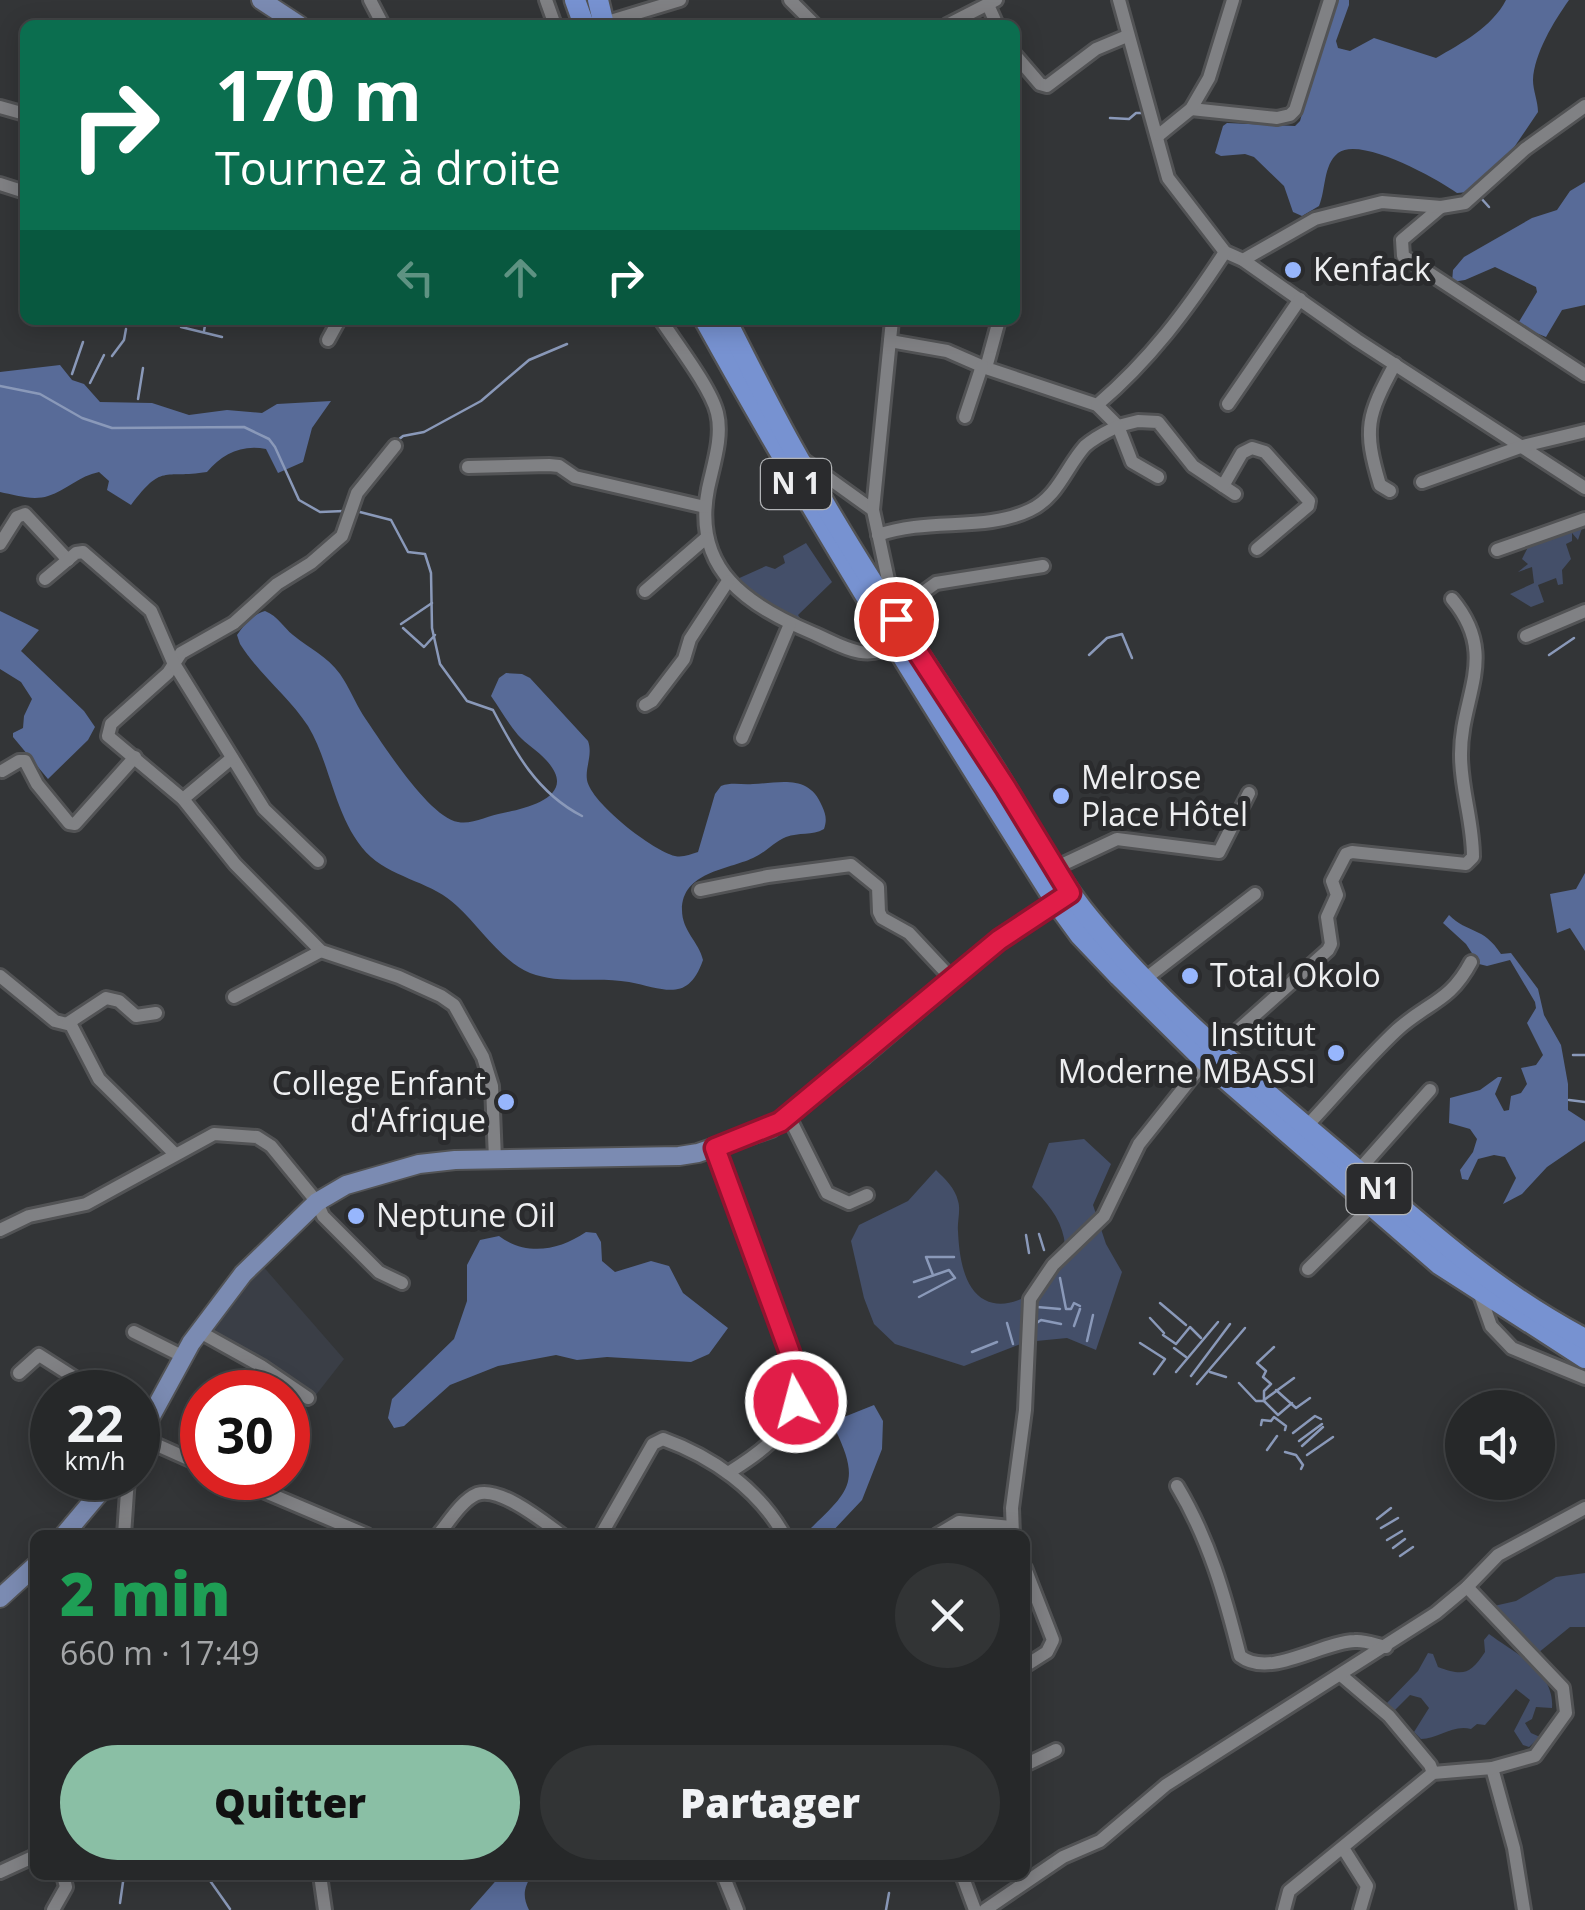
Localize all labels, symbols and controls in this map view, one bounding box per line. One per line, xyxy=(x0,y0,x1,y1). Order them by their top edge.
text: 170 m xyxy=(215,46,422,142)
icon: right xyxy=(50,60,180,190)
text: Tournez à droite xyxy=(215,137,561,198)
place label: Kenfack xyxy=(1313,247,1431,290)
icon: left xyxy=(388,250,443,305)
icon: ahead xyxy=(493,250,548,305)
icon: right xyxy=(598,250,653,305)
marker: Kenfack xyxy=(1282,259,1304,281)
road number: N 1 xyxy=(761,459,831,509)
pin xyxy=(854,577,939,662)
icon: arrive xyxy=(869,592,924,647)
place label: Melrose Place Hôtel xyxy=(1081,755,1248,835)
marker: Melrose Place Hôtel xyxy=(1050,785,1072,807)
place label: Total Okolo xyxy=(1210,953,1381,996)
marker: Total Okolo xyxy=(1179,965,1201,987)
place label: Institut Moderne MBASSI xyxy=(1058,1012,1316,1092)
marker: Institut Moderne MBASSI xyxy=(1325,1042,1347,1064)
place label: College Enfant d'Afrique xyxy=(272,1061,486,1141)
marker: College Enfant d'Afrique xyxy=(495,1091,517,1113)
road number: N1 xyxy=(1346,1164,1412,1214)
place label: Neptune Oil xyxy=(376,1193,556,1236)
marker: Neptune Oil xyxy=(345,1205,367,1227)
position arrow xyxy=(744,1350,848,1454)
speed limit sign: 30 xyxy=(180,1370,310,1500)
text: 22 xyxy=(66,1389,124,1457)
map controls xyxy=(1445,1390,1555,1500)
button: sound xyxy=(1445,1390,1555,1500)
text: km/h xyxy=(65,1443,125,1477)
text: 2 min xyxy=(60,1552,230,1634)
button: close xyxy=(895,1563,1000,1668)
text: 660 m · 17:49 xyxy=(60,1631,259,1674)
button: Quitter xyxy=(60,1745,520,1860)
button: Partager xyxy=(540,1745,1000,1860)

